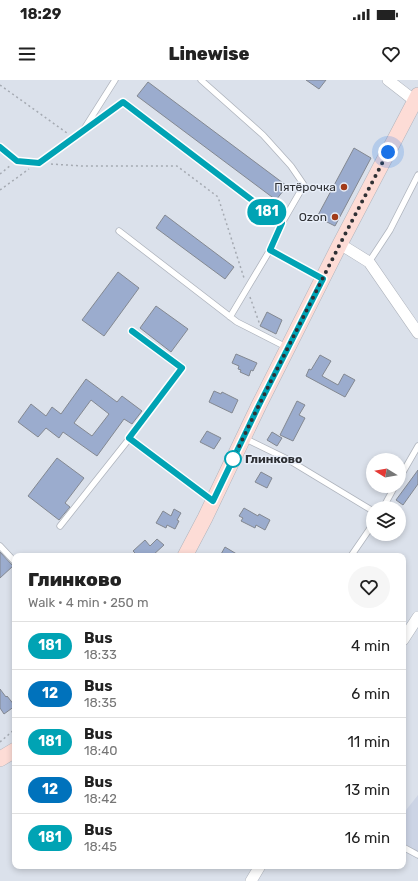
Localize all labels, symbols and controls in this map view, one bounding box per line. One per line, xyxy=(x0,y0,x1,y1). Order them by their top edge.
text: 18:29 xyxy=(20,5,61,23)
icon: menu xyxy=(16,43,38,65)
text: Linewise xyxy=(168,43,250,65)
icon: heart xyxy=(380,43,402,65)
your location xyxy=(378,142,398,162)
place label: Пятёрочка xyxy=(274,180,336,194)
marker: Пятёрочка xyxy=(339,182,349,192)
line badge: 181 xyxy=(244,199,290,225)
text: 181 xyxy=(255,203,279,220)
place label: Ozon xyxy=(299,210,327,224)
marker: Ozon xyxy=(330,212,340,222)
marker: Глинково xyxy=(224,450,242,468)
place label: Глинково xyxy=(245,452,302,466)
north arrow xyxy=(366,453,406,493)
map controls xyxy=(366,453,406,541)
button: layers xyxy=(366,501,406,541)
button: heart xyxy=(348,566,390,608)
text: Глинково xyxy=(28,568,122,591)
text: Walk · 4 min · 250 m xyxy=(28,595,149,610)
text: Bus xyxy=(84,629,112,647)
text: 181 xyxy=(38,637,62,654)
text: 4 min xyxy=(351,637,390,655)
text: 18:33 xyxy=(84,647,117,662)
text: Bus xyxy=(84,677,112,695)
text: 12 xyxy=(42,685,58,702)
text: 6 min xyxy=(351,685,390,703)
text: 18:35 xyxy=(84,695,117,710)
text: Bus xyxy=(84,725,112,743)
text: 181 xyxy=(38,733,62,750)
text: 11 min xyxy=(347,733,390,751)
text: 18:40 xyxy=(84,743,118,758)
text: Bus xyxy=(84,773,112,791)
text: 12 xyxy=(42,781,58,798)
text: 13 min xyxy=(345,781,390,799)
text: 18:42 xyxy=(84,791,117,806)
text: Bus xyxy=(84,821,112,839)
text: 181 xyxy=(38,829,62,846)
text: 16 min xyxy=(345,829,390,847)
text: 18:45 xyxy=(84,839,117,854)

